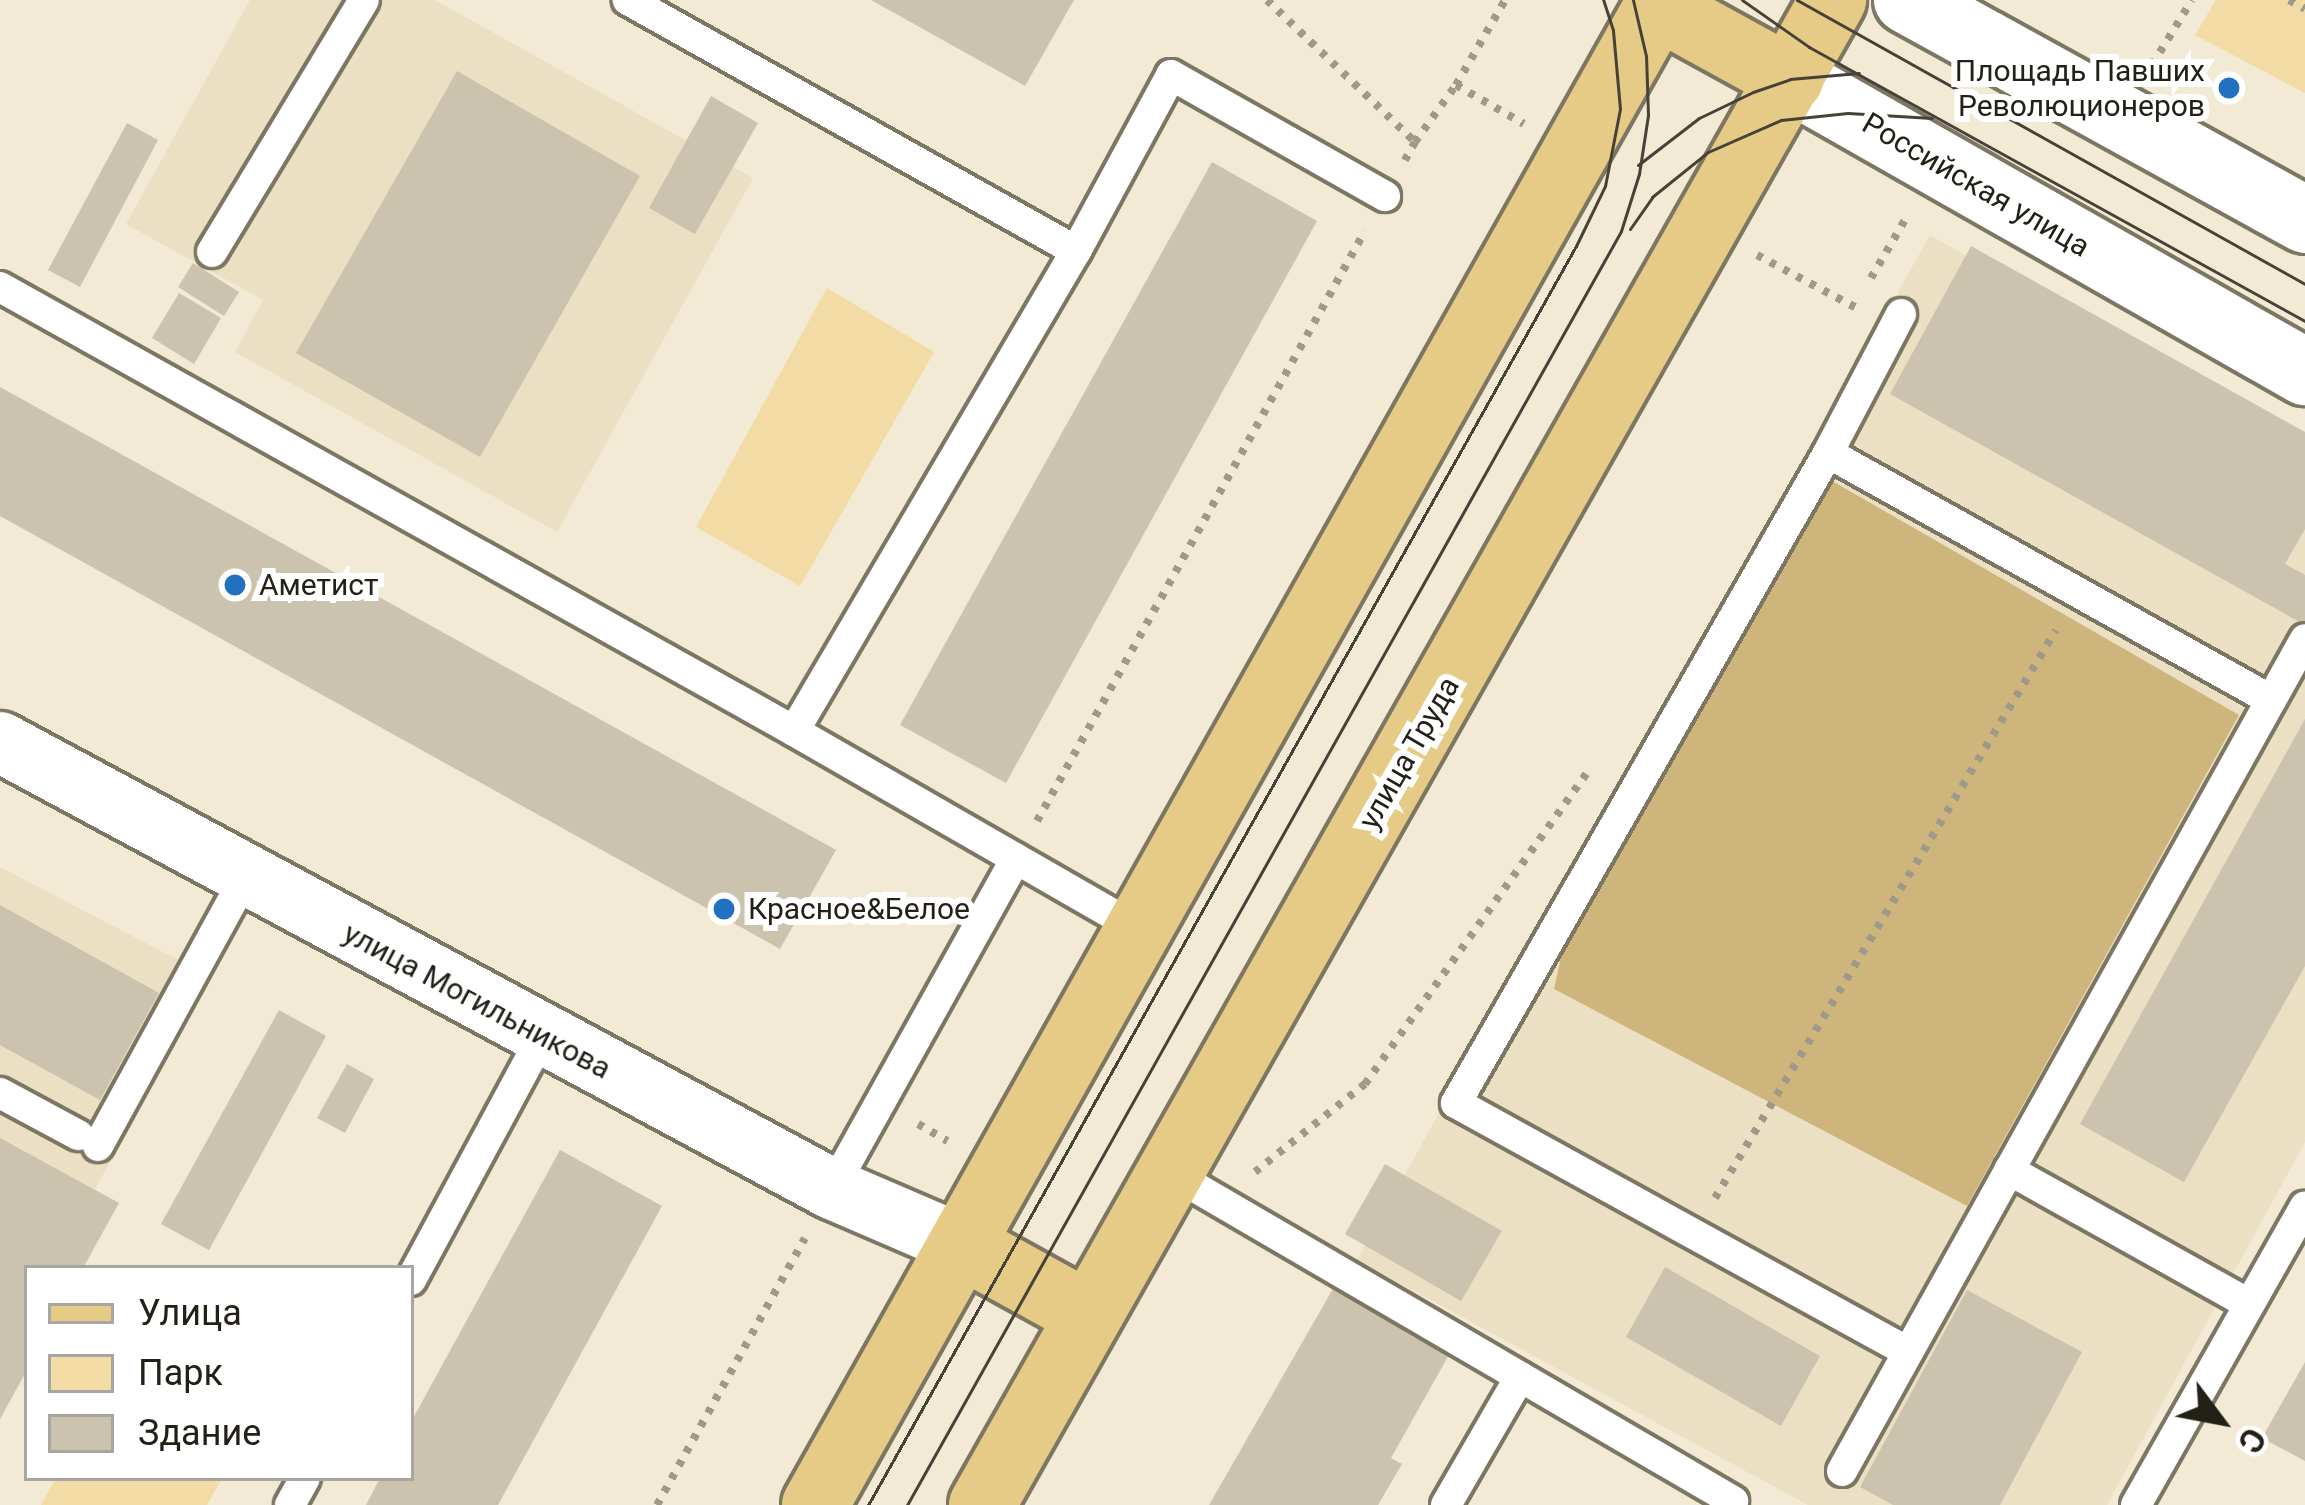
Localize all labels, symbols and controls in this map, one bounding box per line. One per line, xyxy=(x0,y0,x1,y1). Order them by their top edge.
place label: Площадь Павших Революционеров xyxy=(1955,53,2205,124)
marker: Площадь Павших Революционеров xyxy=(2216,75,2242,101)
street label: Российская улица xyxy=(1856,105,2096,265)
place label: Аметист xyxy=(259,567,378,603)
marker: Аметист xyxy=(222,572,248,598)
street label: улица Труда xyxy=(1351,670,1467,836)
place label: Красное&Белое xyxy=(748,891,970,927)
marker: Красное&Белое xyxy=(711,896,737,922)
street label: улица Могильникова xyxy=(337,915,617,1087)
legend xyxy=(24,1265,414,1481)
text: Улица xyxy=(138,1292,242,1334)
text: Парк xyxy=(138,1352,223,1394)
north arrow xyxy=(2161,1361,2281,1481)
text: Здание xyxy=(138,1412,261,1454)
text: С xyxy=(2230,1421,2274,1460)

